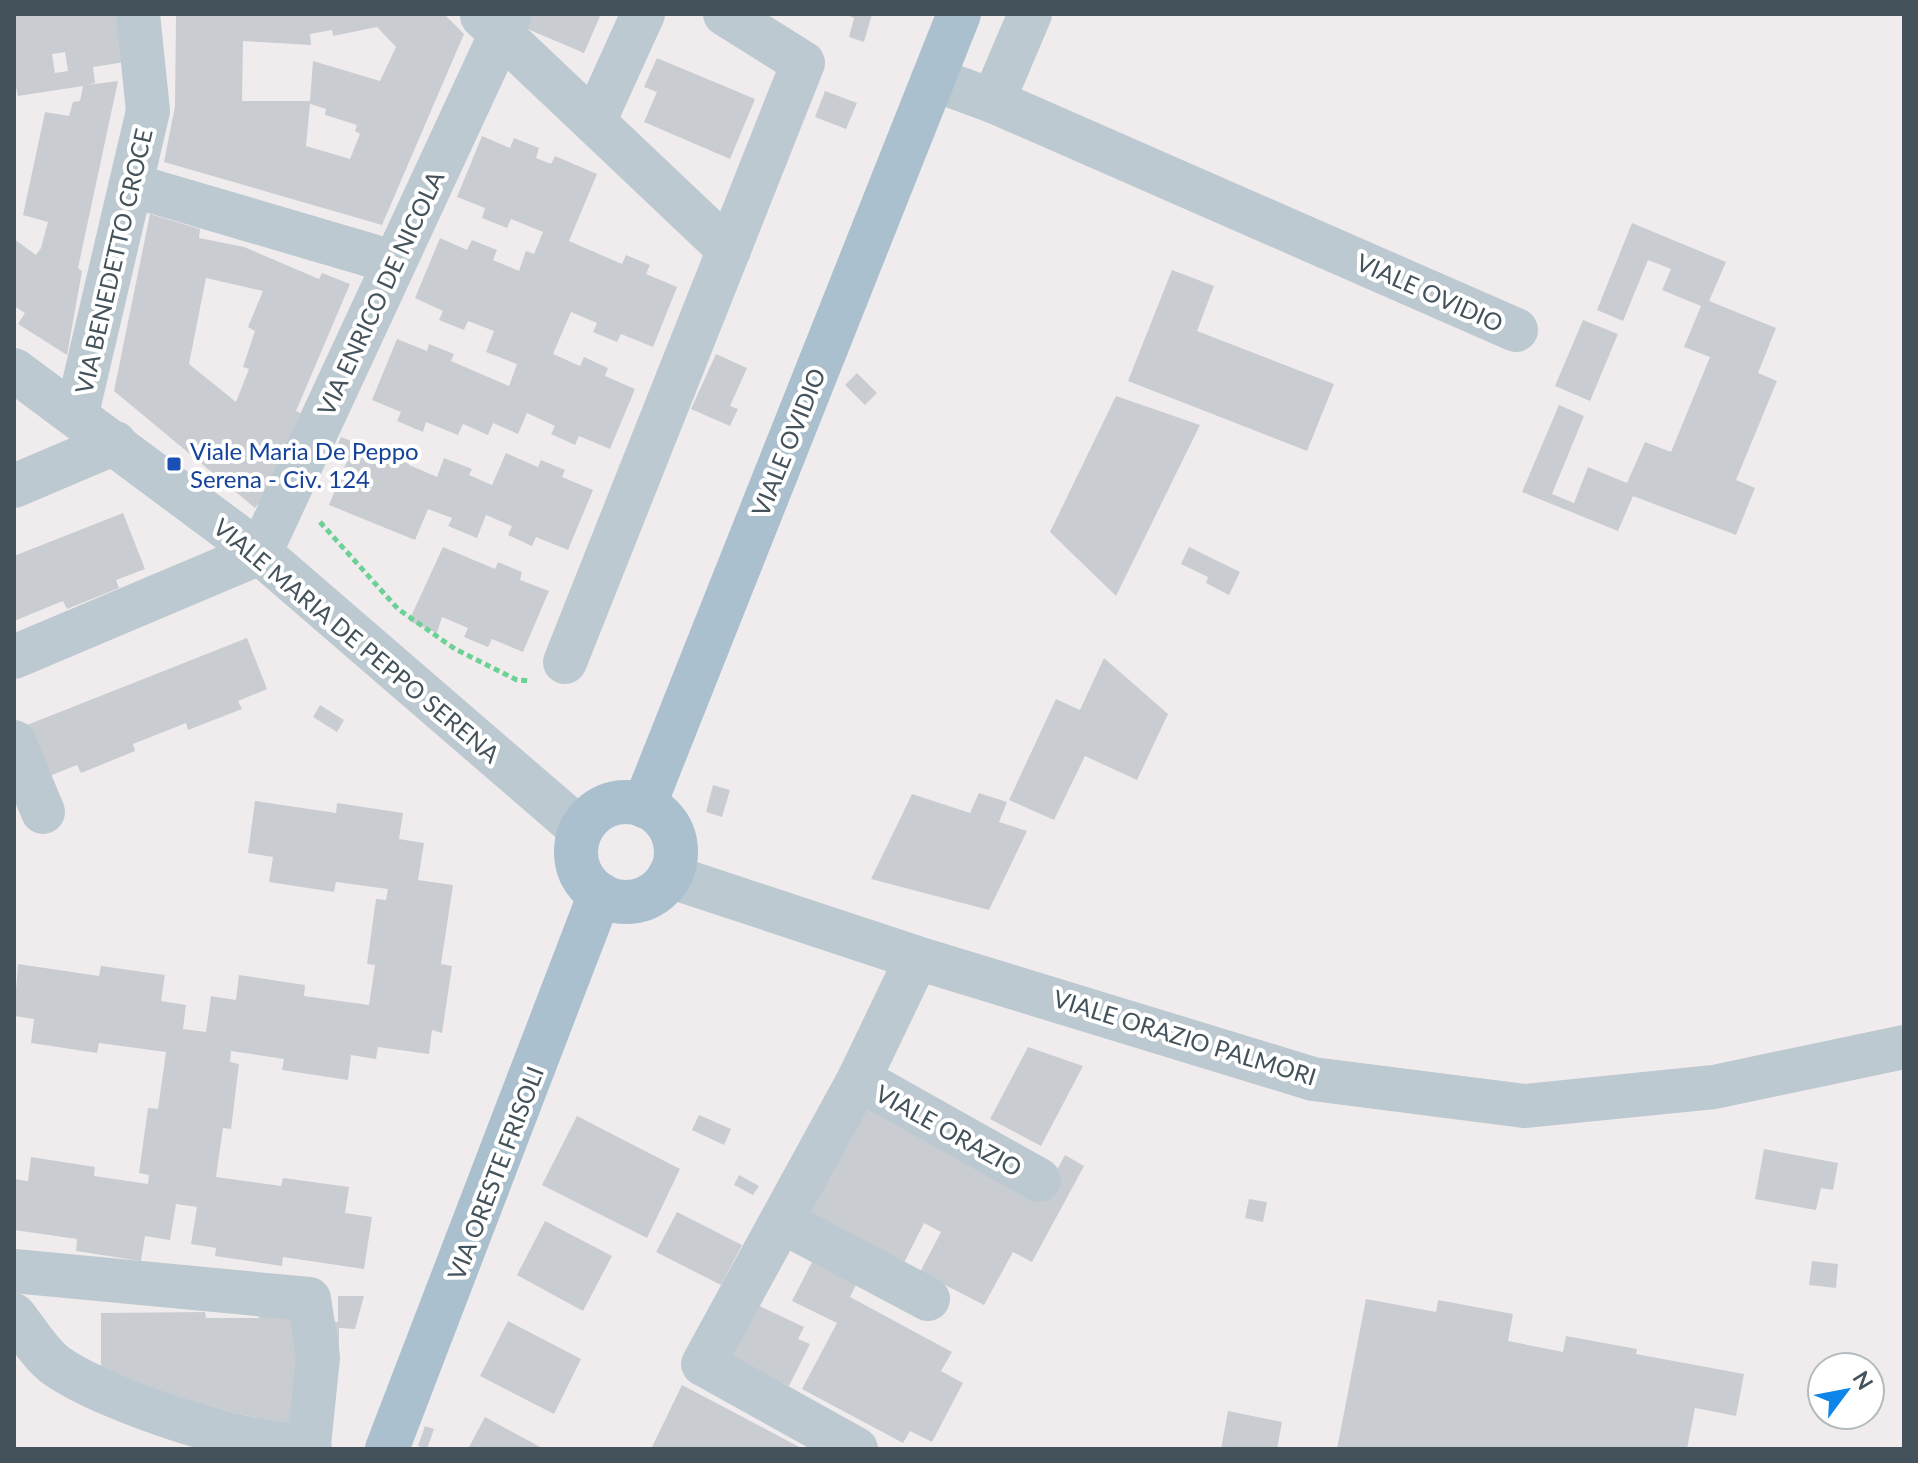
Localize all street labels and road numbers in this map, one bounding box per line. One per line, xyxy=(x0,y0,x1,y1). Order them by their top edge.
street label: VIA BENEDETTO CROCE xyxy=(68,126,158,396)
street label: VIA ENRICO DE NICOLA xyxy=(311,166,450,420)
street label: VIALE OVIDIO xyxy=(1352,247,1508,337)
street label: VIALE OVIDIO xyxy=(745,364,831,520)
street label: VIALE MARIA DE PEPPO SERENA xyxy=(208,512,506,769)
street label: VIALE ORAZIO PALMORI xyxy=(1050,983,1320,1091)
street label: VIA ORESTE FRISOLI xyxy=(441,1062,549,1284)
street label: VIALE ORAZIO xyxy=(871,1078,1027,1182)

